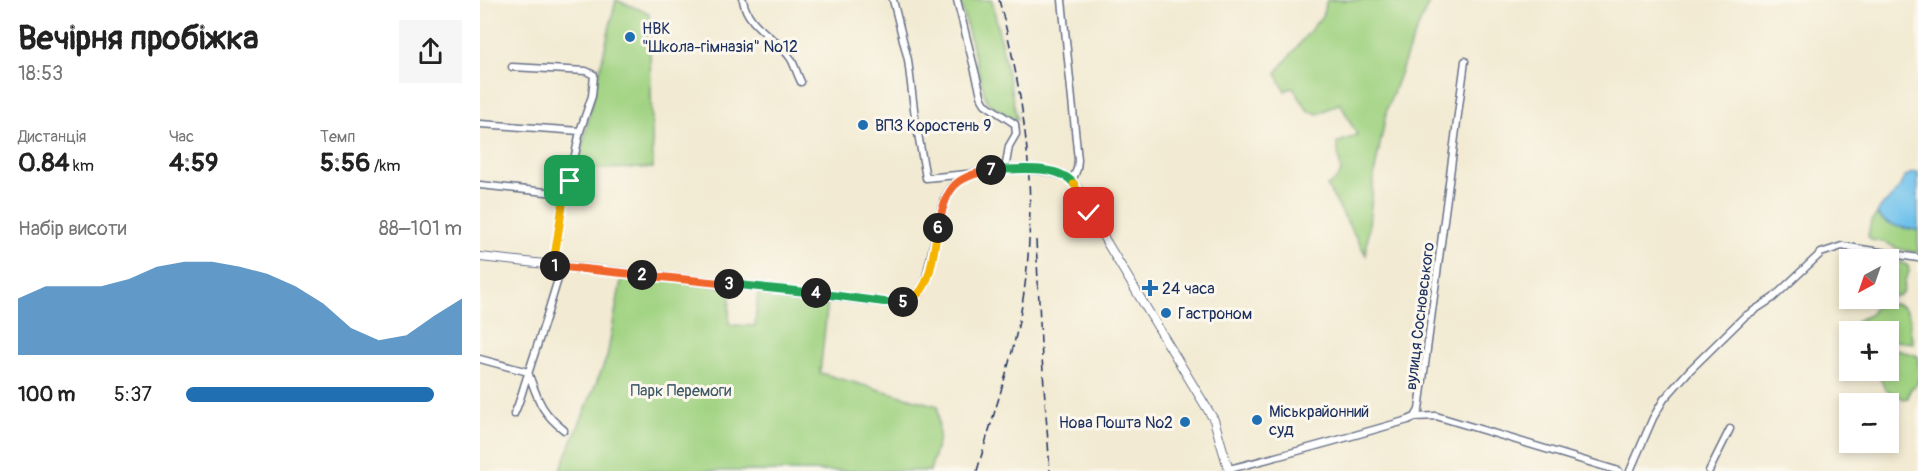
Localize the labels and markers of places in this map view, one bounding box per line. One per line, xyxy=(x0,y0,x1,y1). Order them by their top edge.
place label: НВК "Школа-гімназія" №12 xyxy=(642,19,798,57)
marker: НВК "Школа-гімназія" №12 xyxy=(623,30,637,44)
place label: ВПЗ Коростень 9 xyxy=(875,116,991,136)
marker: ВПЗ Коростень 9 xyxy=(856,118,870,132)
pin xyxy=(544,155,595,206)
pin: 7 xyxy=(976,155,1006,185)
pin xyxy=(1063,187,1114,238)
pin: 6 xyxy=(923,213,953,243)
pin: 1 xyxy=(540,251,570,281)
pin: 2 xyxy=(627,260,657,290)
pin: 3 xyxy=(714,269,744,299)
pin: 4 xyxy=(801,278,831,308)
place label: 24 часа xyxy=(1162,279,1215,299)
marker: 24 часа xyxy=(1143,281,1157,295)
pin: 5 xyxy=(888,287,918,317)
place label: Гастроном xyxy=(1178,304,1252,324)
marker: Гастроном xyxy=(1159,306,1173,320)
place label: Міськрайонний суд xyxy=(1269,402,1369,440)
place label: Нова Пошта №2 xyxy=(1059,413,1173,433)
marker: Міськрайонний суд xyxy=(1250,413,1264,427)
marker: Нова Пошта №2 xyxy=(1178,415,1192,429)

